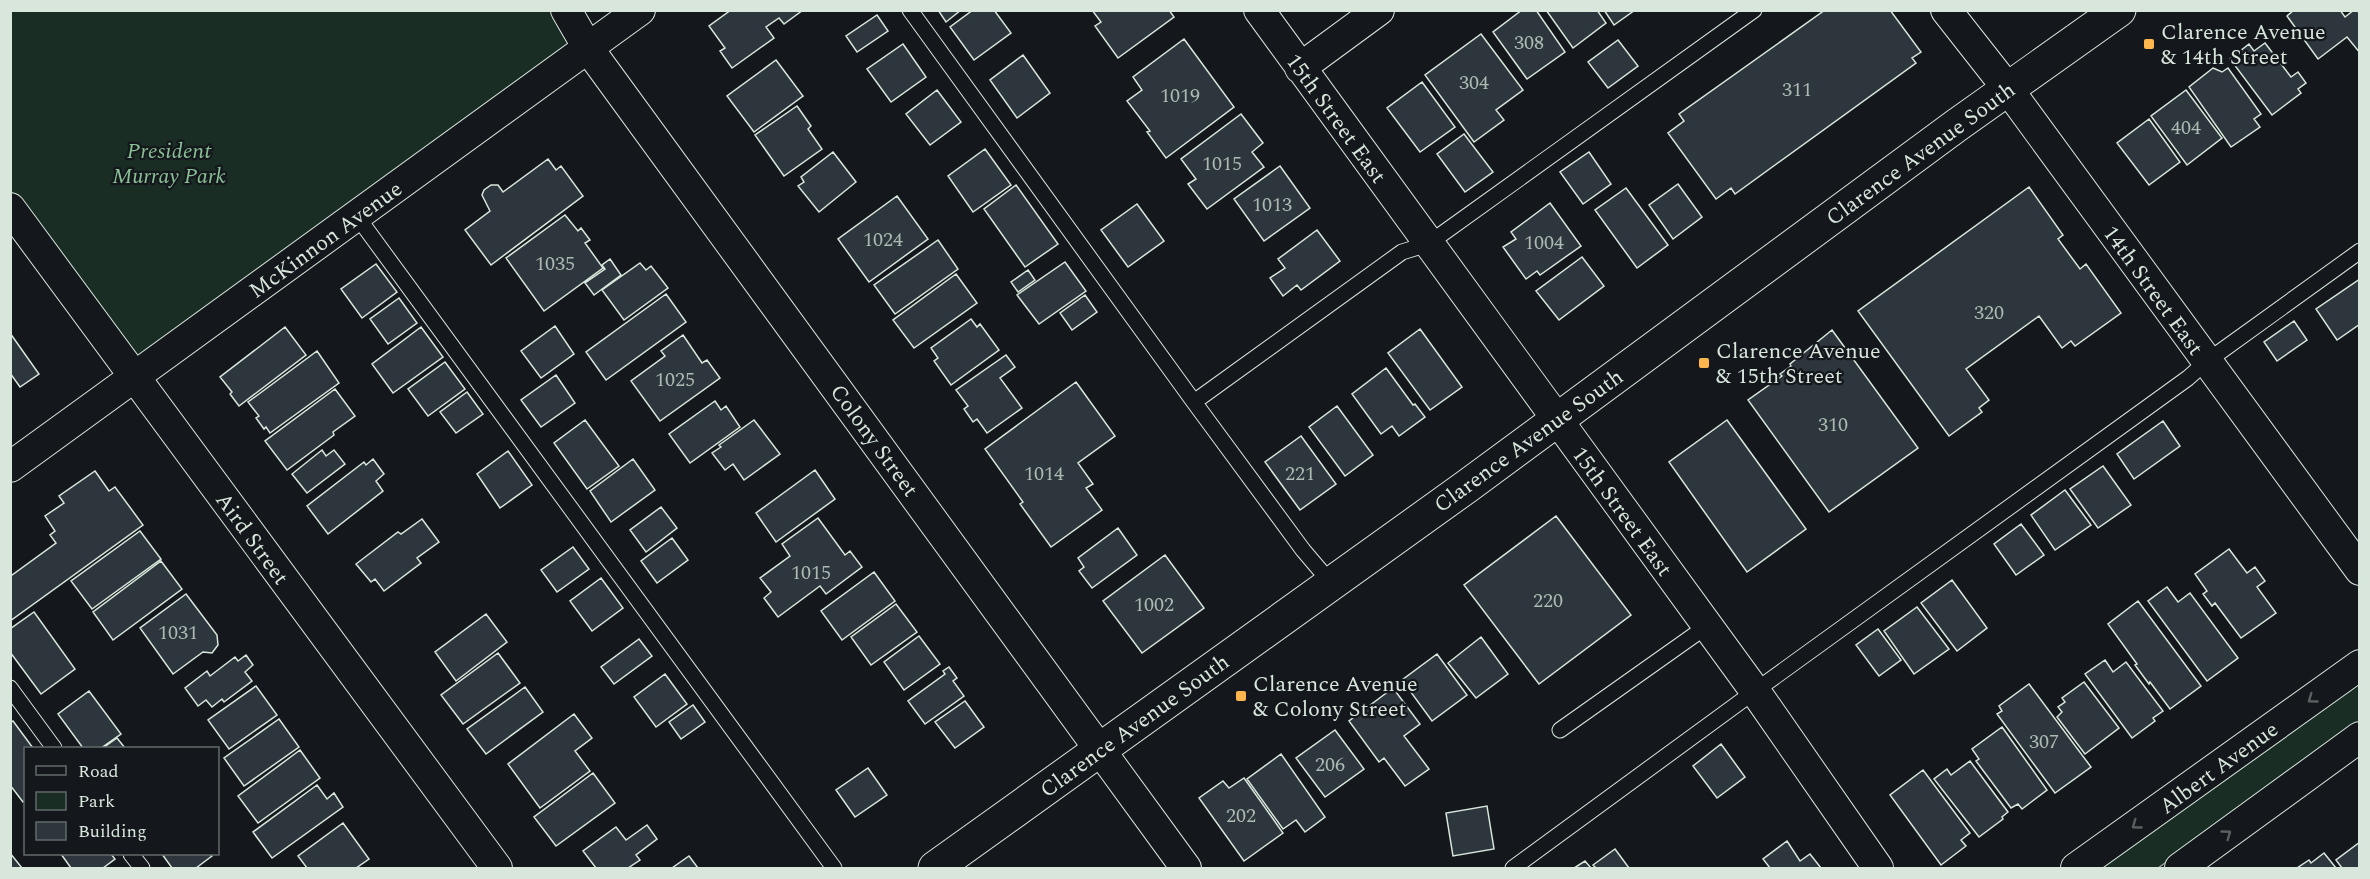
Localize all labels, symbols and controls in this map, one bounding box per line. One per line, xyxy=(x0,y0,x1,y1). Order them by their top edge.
place label: Clarence Avenue & 14th Street xyxy=(2161,16,2326,74)
house number: 308 xyxy=(1514,28,1544,58)
marker: Clarence Avenue & 14th Street xyxy=(2142,37,2156,51)
street label: 15th Street East xyxy=(1277,47,1394,191)
house number: 304 xyxy=(1459,68,1489,98)
street label: Clarence Avenue South xyxy=(1819,74,2022,234)
house number: 311 xyxy=(1782,75,1812,105)
house number: 1019 xyxy=(1160,81,1200,111)
house number: 404 xyxy=(2171,113,2201,143)
park label: President Murray Park xyxy=(112,135,226,193)
house number: 1015 xyxy=(1202,149,1242,179)
street label: McKinnon Avenue xyxy=(242,173,409,307)
house number: 1013 xyxy=(1252,190,1292,220)
street label: 14th Street East xyxy=(2094,219,2211,363)
house number: 1024 xyxy=(863,225,903,255)
house number: 1004 xyxy=(1524,228,1564,258)
house number: 1035 xyxy=(535,249,575,279)
house number: 320 xyxy=(1974,298,2004,328)
place label: Clarence Avenue & 15th Street xyxy=(1716,335,1881,393)
marker: Clarence Avenue & 15th Street xyxy=(1697,356,1711,370)
street label: Clarence Avenue South xyxy=(1427,361,1630,521)
house number: 1025 xyxy=(655,365,695,395)
street label: Colony Street xyxy=(821,378,926,504)
house number: 310 xyxy=(1818,410,1848,440)
street label: 15th Street East xyxy=(1563,440,1680,584)
house number: 1014 xyxy=(1024,459,1064,489)
house number: 221 xyxy=(1285,459,1315,489)
street label: Aird Street xyxy=(207,486,297,592)
house number: 1015 xyxy=(791,558,831,588)
house number: 220 xyxy=(1533,586,1563,616)
house number: 1002 xyxy=(1134,590,1174,620)
house number: 1031 xyxy=(158,618,198,648)
street label: Clarence Avenue South xyxy=(1033,646,1236,806)
place label: Clarence Avenue & Colony Street xyxy=(1253,668,1418,726)
marker: Clarence Avenue & Colony Street xyxy=(1234,689,1248,703)
one-way arrow xyxy=(2307,692,2318,703)
street label: Albert Avenue xyxy=(2152,714,2285,823)
house number: 307 xyxy=(2029,727,2059,757)
legend xyxy=(24,747,219,855)
house number: 206 xyxy=(1315,750,1345,780)
text: Road xyxy=(78,758,119,785)
text: Park xyxy=(78,788,115,815)
house number: 202 xyxy=(1226,801,1256,831)
text: Building xyxy=(78,818,147,845)
one-way arrow xyxy=(2132,818,2143,829)
one-way arrow xyxy=(2221,830,2232,841)

